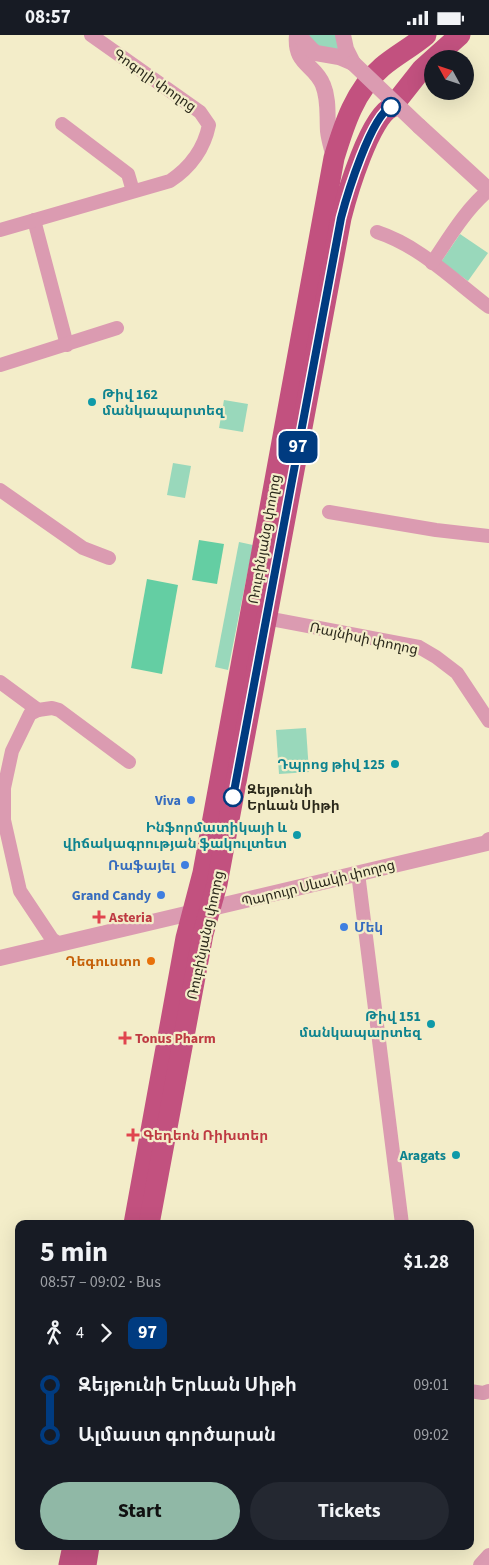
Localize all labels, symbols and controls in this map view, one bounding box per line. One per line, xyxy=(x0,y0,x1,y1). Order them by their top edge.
text: 08:57 xyxy=(25,4,71,31)
street label: Գոգոլի փողոց xyxy=(109,45,200,117)
north arrow xyxy=(424,50,474,100)
map controls xyxy=(424,50,474,100)
unlabelled marker xyxy=(381,97,401,117)
place label: Թիվ 162 մանկապարտեզ xyxy=(102,385,225,421)
marker: Թիվ 162 մանկապարտեզ xyxy=(86,396,98,408)
line badge: 97 xyxy=(276,431,320,463)
text: 97 xyxy=(288,434,308,459)
street label: Ռուբինյանց փողոց xyxy=(244,473,286,606)
street label: Ռայնիսի փողոց xyxy=(308,618,420,660)
place label: Դպրոց թիվ 125 xyxy=(277,755,385,775)
marker: Դպրոց թիվ 125 xyxy=(389,758,401,770)
place label: Զեյթունի Երևան Սիթի xyxy=(247,780,340,816)
marker: Զեյթունի Երևան Սիթի xyxy=(223,787,243,807)
place label: Viva xyxy=(154,791,181,811)
marker: Viva xyxy=(185,794,197,806)
place label: Ինֆորմատիկայի և վիճակագրության ֆակուլտետ xyxy=(63,818,287,854)
marker: Ինֆորմատիկայի և վիճակագրության ֆակուլտետ xyxy=(291,829,303,841)
street label: Պարույր Սևակի փողոց xyxy=(239,855,397,913)
place label: Ռաֆայել xyxy=(108,856,177,876)
marker: Ռաֆայել xyxy=(179,859,191,871)
street label: Ռուբինյանց փողոց xyxy=(183,869,229,1002)
place label: Grand Candy xyxy=(72,886,152,906)
marker: Grand Candy xyxy=(155,889,167,901)
place label: Asteria xyxy=(108,908,152,928)
marker: Asteria xyxy=(93,911,105,923)
place label: Մեկ xyxy=(354,918,383,938)
marker: Մեկ xyxy=(338,921,350,933)
place label: Դեգուստո xyxy=(65,952,141,972)
marker: Դեգուստո xyxy=(145,955,157,967)
place label: Թիվ 151 մանկապարտեզ xyxy=(299,1007,422,1043)
marker: Թիվ 151 մանկապարտեզ xyxy=(425,1018,437,1030)
place label: Tonus Pharm xyxy=(135,1029,216,1049)
marker: Tonus Pharm xyxy=(119,1032,131,1044)
place label: Գեդեոն Ռիխտեր xyxy=(143,1126,268,1146)
marker: Գեդեոն Ռիխտեր xyxy=(127,1129,139,1141)
place label: Aragats xyxy=(399,1146,446,1166)
marker: Aragats xyxy=(450,1149,462,1161)
text: 5 min xyxy=(40,1232,108,1272)
text: $1.28 xyxy=(403,1249,449,1276)
text: 08:57 – 09:02 · Bus xyxy=(40,1271,161,1293)
icon: walk xyxy=(40,1319,68,1347)
icon: forward xyxy=(92,1319,120,1347)
text: 97 xyxy=(138,1320,157,1345)
text: 4 xyxy=(76,1322,84,1344)
text: Զեյթունի Երևան Սիթի xyxy=(78,1372,297,1399)
text: 09:01 xyxy=(413,1374,449,1396)
text: Ալմաստ գործարան xyxy=(78,1422,276,1449)
text: 09:02 xyxy=(413,1424,449,1446)
button: Start xyxy=(40,1482,240,1540)
button: Tickets xyxy=(250,1482,449,1540)

